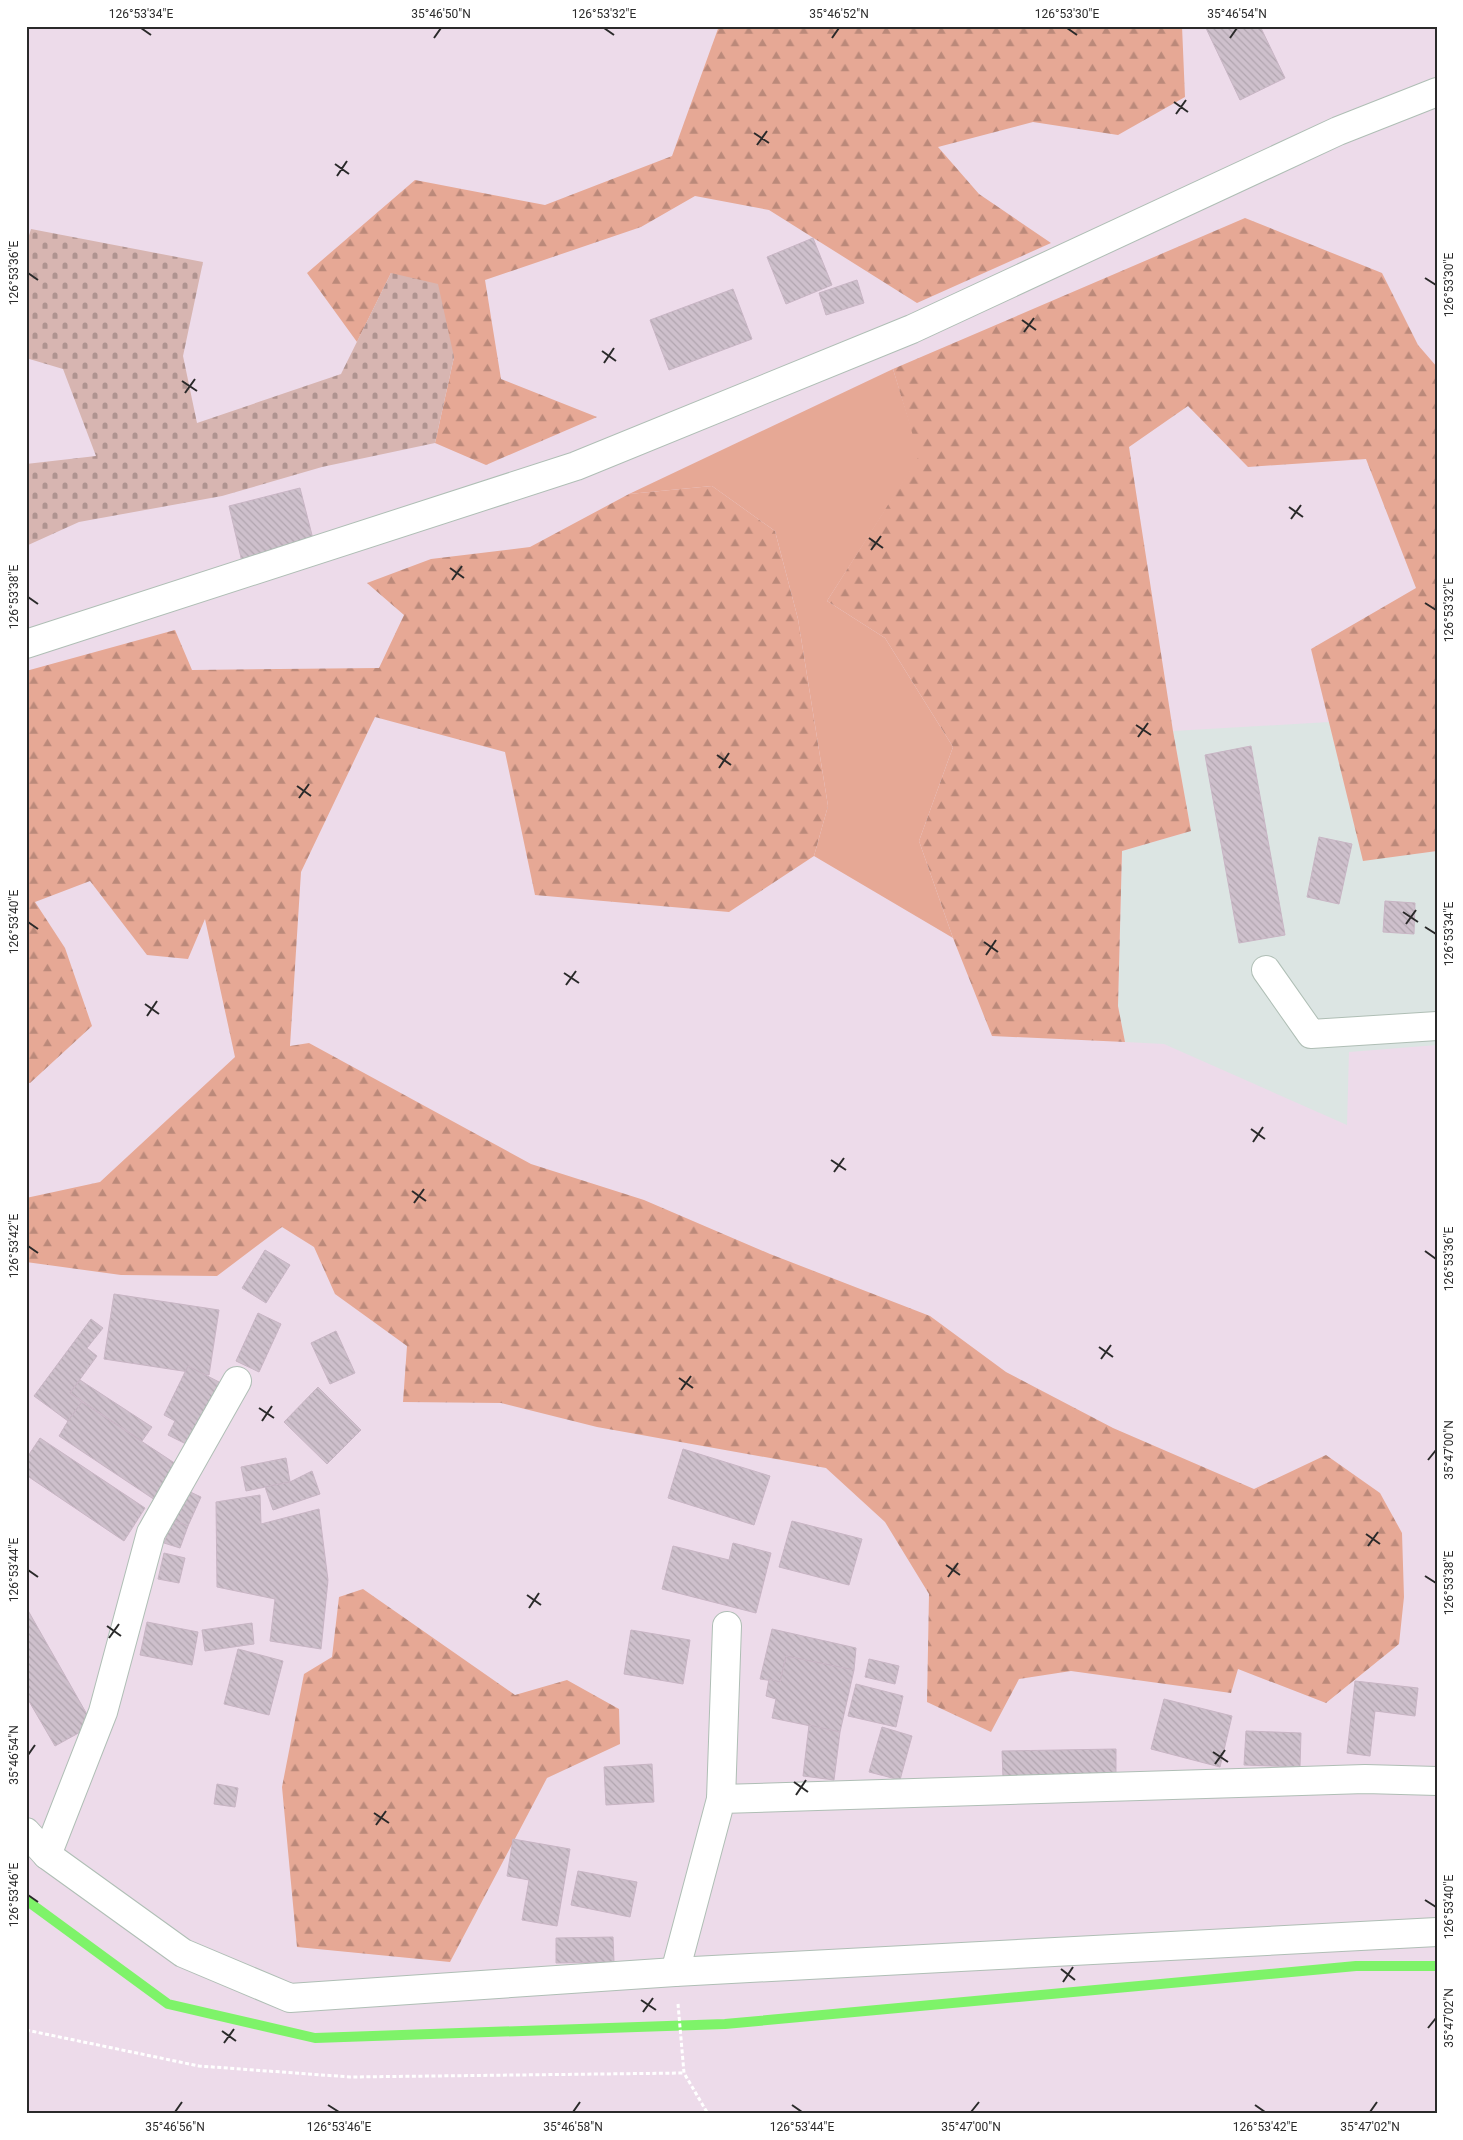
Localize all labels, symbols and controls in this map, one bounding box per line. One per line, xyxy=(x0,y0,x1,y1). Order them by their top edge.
text: 126°53'34"E xyxy=(109,7,173,21)
text: 35°46'50"N xyxy=(411,7,471,21)
text: 126°53'32"E xyxy=(572,7,636,21)
text: 35°46'52"N xyxy=(809,7,869,21)
text: 126°53'30"E xyxy=(1035,7,1099,21)
text: 35°46'54"N xyxy=(1207,7,1267,21)
text: 126°53'36"E xyxy=(7,241,21,305)
text: 126°53'30"E xyxy=(1442,253,1456,317)
text: 126°53'38"E xyxy=(7,565,21,629)
text: 126°53'32"E xyxy=(1442,578,1456,642)
text: 126°53'40"E xyxy=(7,890,21,954)
text: 126°53'34"E xyxy=(1442,902,1456,966)
text: 126°53'42"E xyxy=(7,1214,21,1278)
text: 126°53'36"E xyxy=(1442,1227,1456,1291)
text: 35°47'00"N xyxy=(1442,1420,1456,1480)
text: 126°53'44"E xyxy=(7,1538,21,1602)
text: 126°53'38"E xyxy=(1442,1551,1456,1615)
text: 35°46'54"N xyxy=(7,1725,21,1785)
text: 126°53'46"E xyxy=(7,1863,21,1927)
text: 126°53'40"E xyxy=(1442,1875,1456,1939)
text: 35°47'02"N xyxy=(1442,1988,1456,2048)
text: 35°46'56"N xyxy=(145,2120,205,2134)
text: 126°53'46"E xyxy=(307,2120,371,2134)
text: 35°46'58"N xyxy=(543,2120,603,2134)
text: 126°53'44"E xyxy=(770,2120,834,2134)
text: 35°47'00"N xyxy=(941,2120,1001,2134)
text: 126°53'42"E xyxy=(1233,2120,1297,2134)
text: 35°47'02"N xyxy=(1340,2120,1400,2134)

